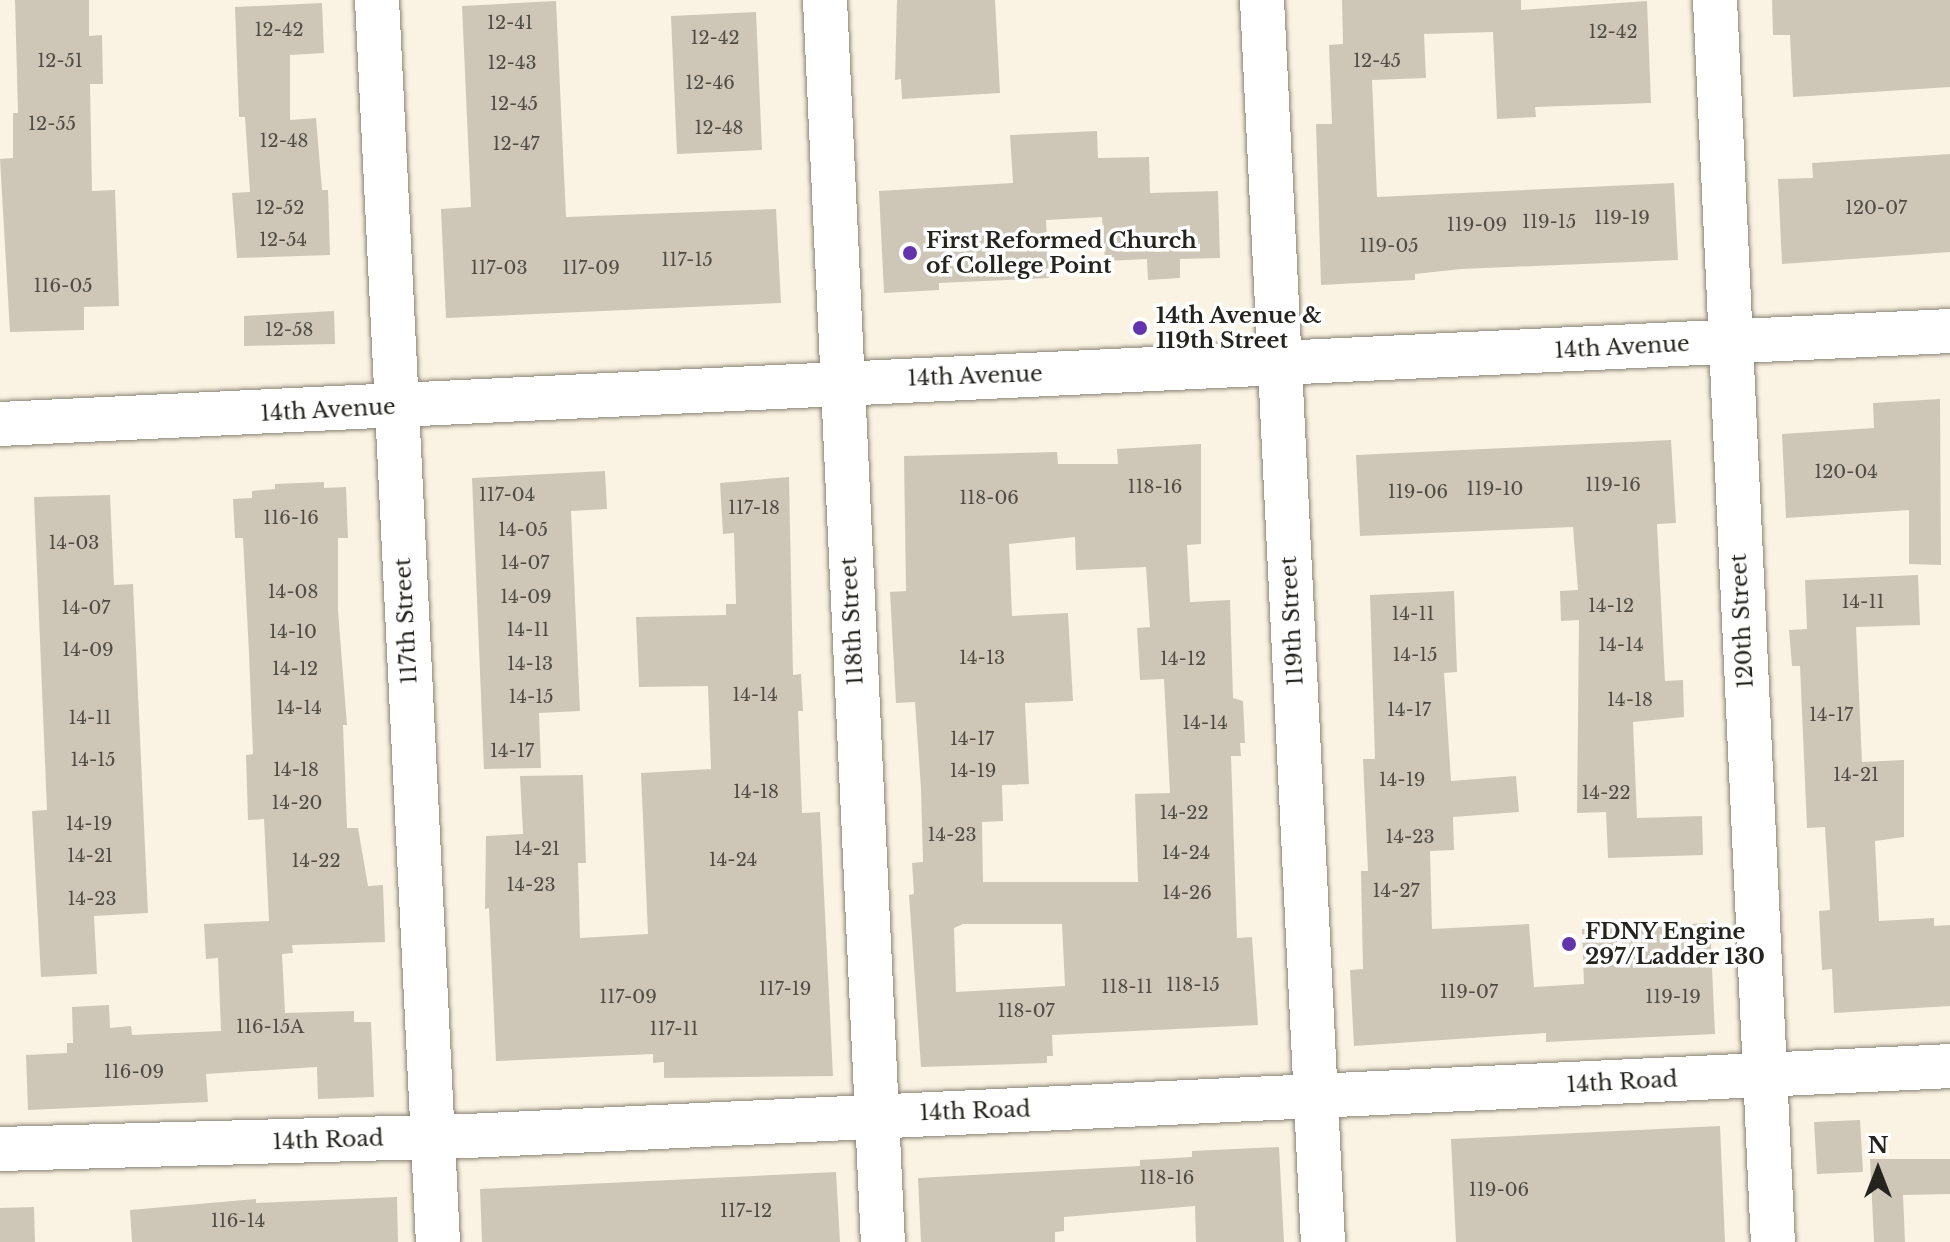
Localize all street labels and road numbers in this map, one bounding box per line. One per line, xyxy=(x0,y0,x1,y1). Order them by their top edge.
street label: 14th Avenue xyxy=(1553,330,1691,364)
street label: 14th Avenue xyxy=(906,360,1044,392)
street label: 14th Avenue xyxy=(259,393,397,427)
street label: 120th Street xyxy=(1725,553,1759,689)
street label: 118th Street xyxy=(835,556,869,686)
street label: 119th Street xyxy=(1275,556,1309,686)
street label: 117th Street xyxy=(390,557,422,685)
street label: 14th Road xyxy=(1566,1066,1678,1098)
street label: 14th Road xyxy=(919,1096,1031,1126)
street label: 14th Road xyxy=(272,1125,384,1155)

